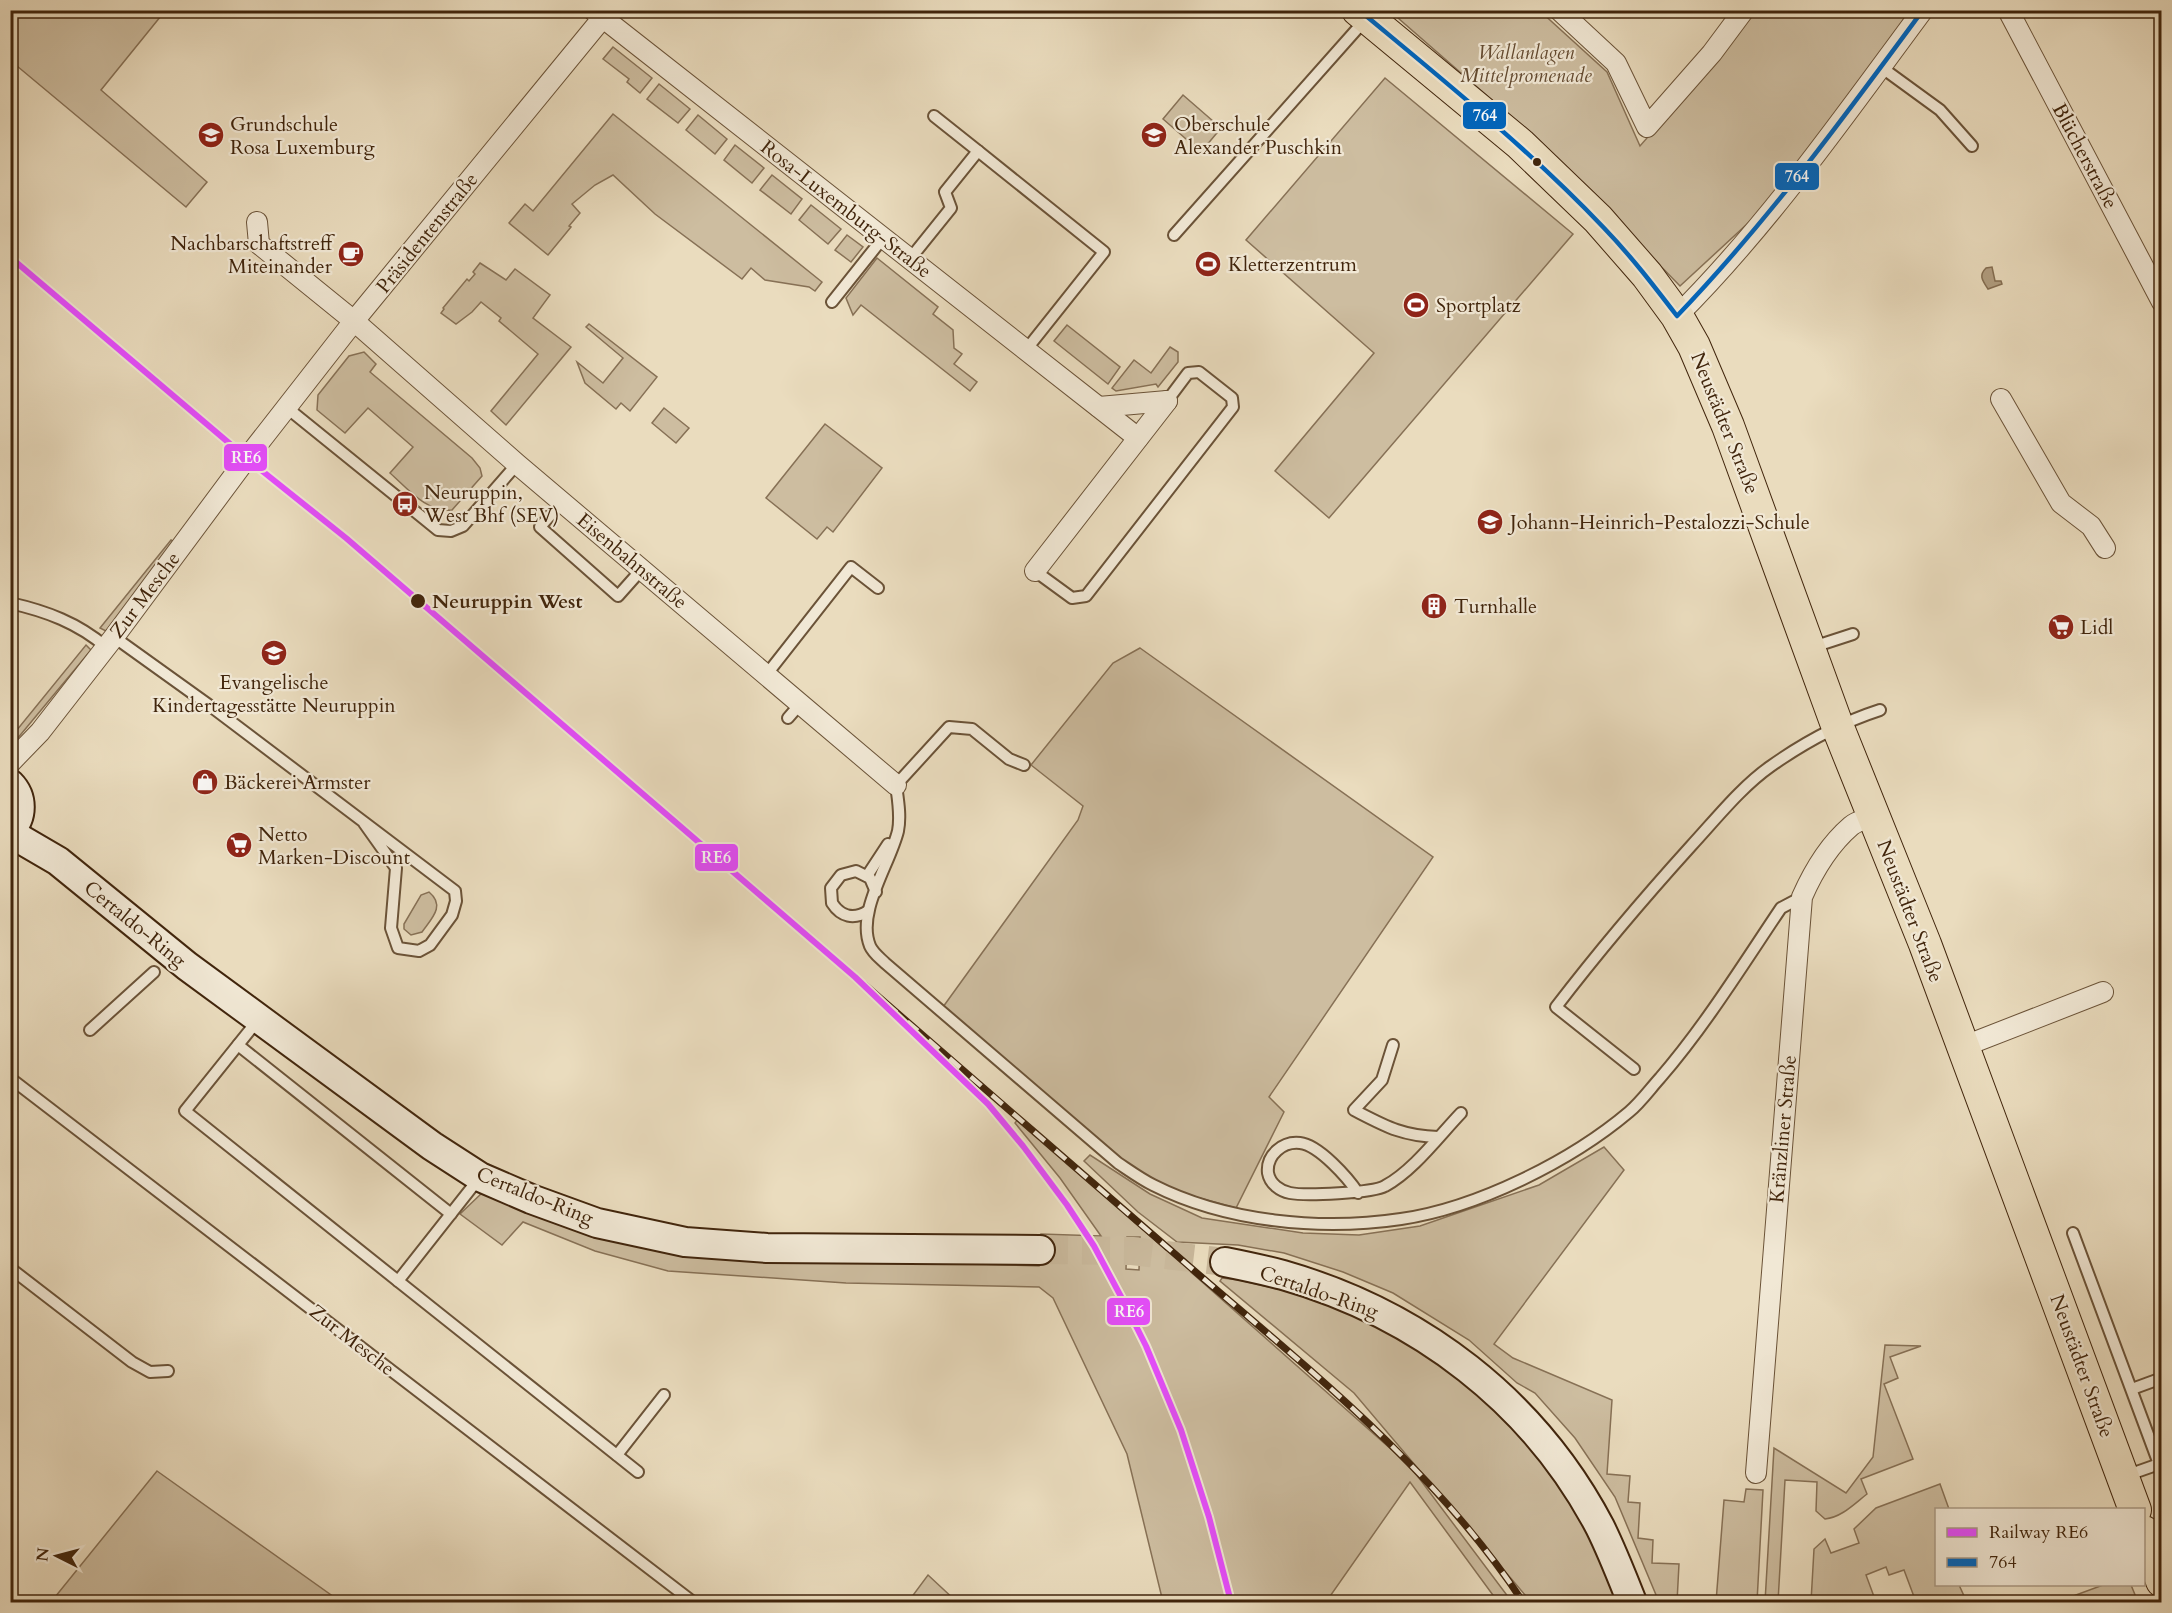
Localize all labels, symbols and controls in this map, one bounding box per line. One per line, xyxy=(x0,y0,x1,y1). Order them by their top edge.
park label: Wallanlagen Mittelpromenade xyxy=(1460,39,1592,89)
street label: Blücherstraße xyxy=(2046,98,2124,214)
line badge: 764 xyxy=(1462,101,1507,130)
text: 764 xyxy=(1473,105,1497,127)
place label: Grundschule Rosa Luxemburg xyxy=(230,111,375,161)
place label: Oberschule Alexander Puschkin xyxy=(1174,111,1343,161)
school or university icon: Grundschule Rosa Luxemburg xyxy=(196,120,226,150)
school or university icon: Oberschule Alexander Puschkin xyxy=(1139,120,1169,150)
street label: Rosa-Luxemburg-Straße xyxy=(755,134,937,284)
unlabelled marker xyxy=(1531,156,1543,168)
line badge: 764 xyxy=(1774,162,1820,191)
text: 764 xyxy=(1785,166,1809,188)
street label: Präsidentenstraße xyxy=(370,167,484,299)
place label: Nachbarschaftstreff Miteinander xyxy=(170,230,335,280)
cafe icon: Nachbarschaftstreff Miteinander xyxy=(336,239,366,269)
sports icon: Kletterzentrum xyxy=(1193,249,1223,279)
place label: Kletterzentrum xyxy=(1228,251,1357,278)
sports icon: Sportplatz xyxy=(1401,290,1431,320)
place label: Sportplatz xyxy=(1436,292,1521,319)
street label: Neustädter Straße xyxy=(1684,348,1766,498)
line badge: RE6 xyxy=(223,443,268,472)
text: RE6 xyxy=(231,447,261,469)
place label: Neuruppin, West Bhf (SEV) xyxy=(423,479,559,529)
bus stop icon: Neuruppin, West Bhf (SEV) xyxy=(390,489,420,519)
street label: Eisenbahnstraße xyxy=(571,507,693,615)
school or university icon: Johann-Heinrich-Pestalozzi-Schule xyxy=(1475,507,1505,537)
place label: Johann-Heinrich-Pestalozzi-Schule xyxy=(1507,509,1810,536)
street label: Zur Mesche xyxy=(104,546,186,644)
place label: Neuruppin West xyxy=(432,588,583,615)
building icon: Turnhalle xyxy=(1419,591,1449,621)
marker: Neuruppin West xyxy=(409,592,427,610)
place label: Turnhalle xyxy=(1454,593,1537,620)
supermarket icon: Lidl xyxy=(2046,612,2076,642)
place label: Lidl xyxy=(2080,614,2113,641)
school or university icon: Evangelische Kindertagesstätte Neuruppin xyxy=(259,638,289,668)
place label: Evangelische Kindertagesstätte Neuruppin xyxy=(152,669,396,719)
shop icon: Bäckerei Armster xyxy=(190,767,220,797)
place label: Bäckerei Armster xyxy=(224,769,371,796)
place label: Netto Marken-Discount xyxy=(258,821,411,871)
supermarket icon: Netto Marken-Discount xyxy=(224,830,254,860)
street label: Neustädter Straße xyxy=(1870,836,1950,986)
line badge: RE6 xyxy=(694,843,739,872)
text: RE6 xyxy=(701,847,731,869)
street label: Certaldo-Ring xyxy=(78,874,192,974)
street label: Kränzliner Straße xyxy=(1763,1054,1803,1204)
street label: Certaldo-Ring xyxy=(472,1160,598,1232)
street label: Certaldo-Ring xyxy=(1256,1259,1383,1325)
street label: Neustädter Straße xyxy=(2044,1290,2120,1442)
line badge: RE6 xyxy=(1106,1297,1151,1326)
street label: Zur Mesche xyxy=(304,1298,400,1382)
text: RE6 xyxy=(1114,1301,1144,1323)
legend xyxy=(1935,1508,2145,1586)
text: Railway RE6 xyxy=(1989,1520,2088,1545)
north arrow xyxy=(27,1526,87,1586)
text: N xyxy=(31,1546,55,1563)
text: 764 xyxy=(1989,1550,2017,1575)

